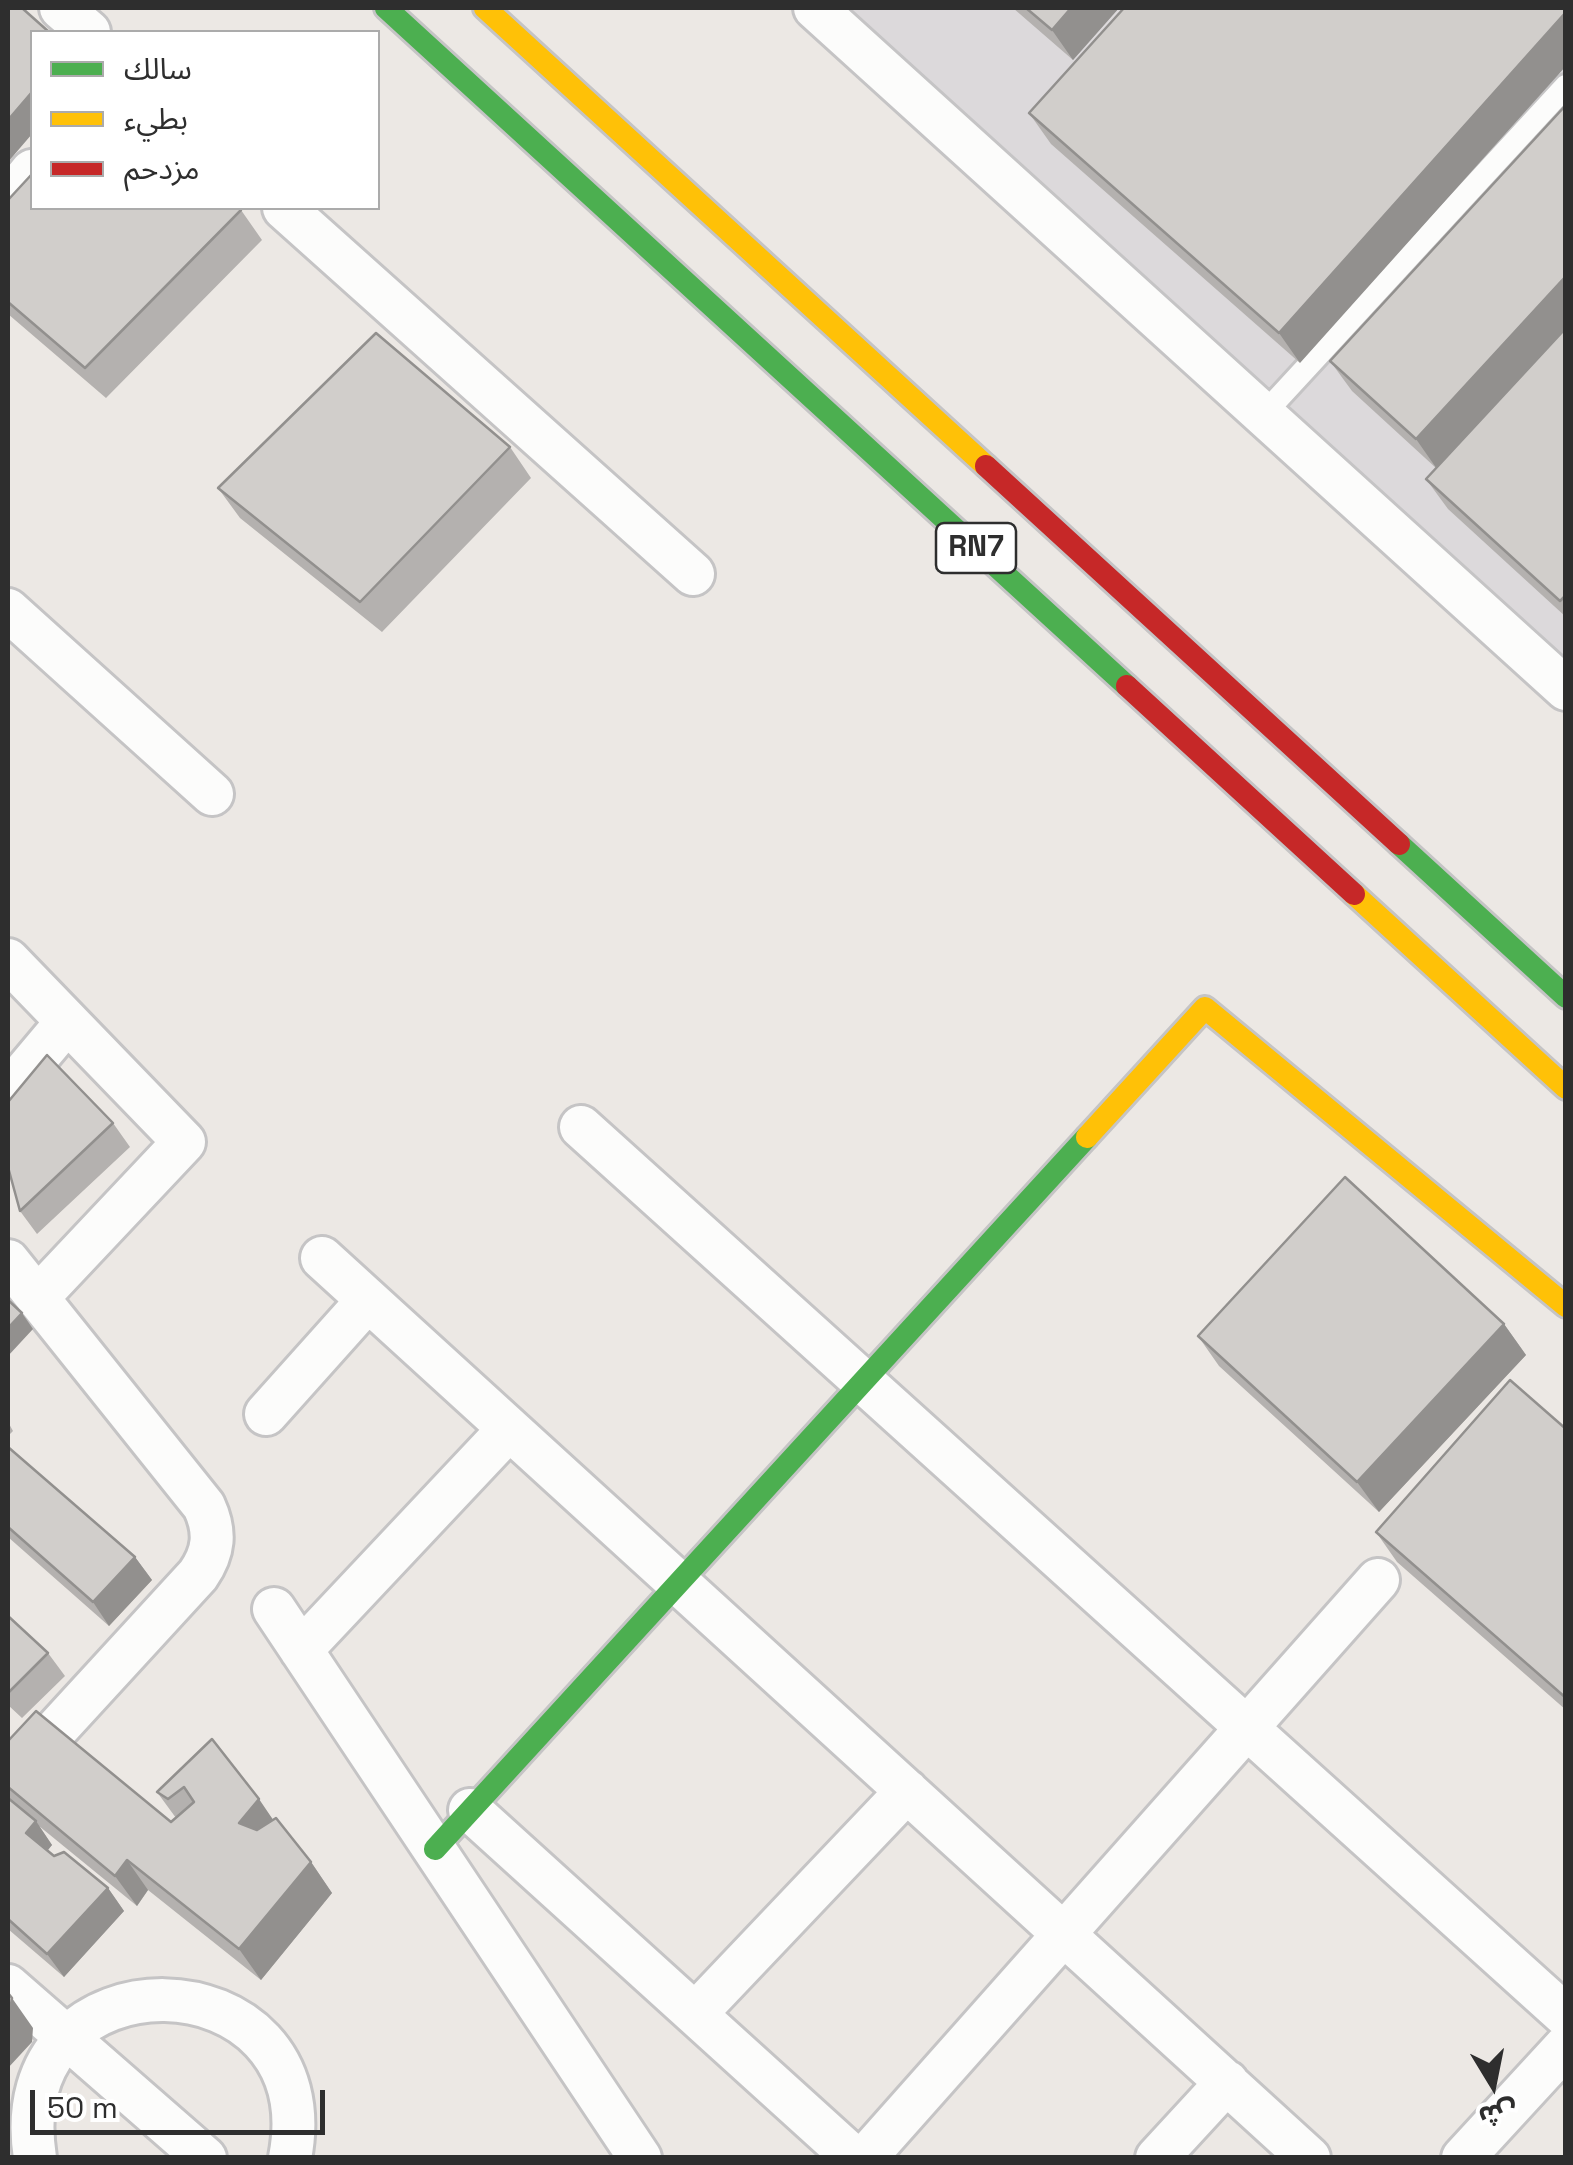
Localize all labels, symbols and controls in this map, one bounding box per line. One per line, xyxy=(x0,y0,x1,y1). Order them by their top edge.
legend xyxy=(30,30,380,210)
text: سالك xyxy=(124,49,192,88)
text: بطيء xyxy=(124,99,188,138)
text: مزدحم xyxy=(124,149,200,188)
road number: RN7 xyxy=(936,523,1016,573)
north arrow xyxy=(1443,2035,1543,2135)
scale bar xyxy=(35,2070,330,2132)
text: 50 m xyxy=(47,2088,118,2127)
text: ش xyxy=(1476,2093,1520,2136)

